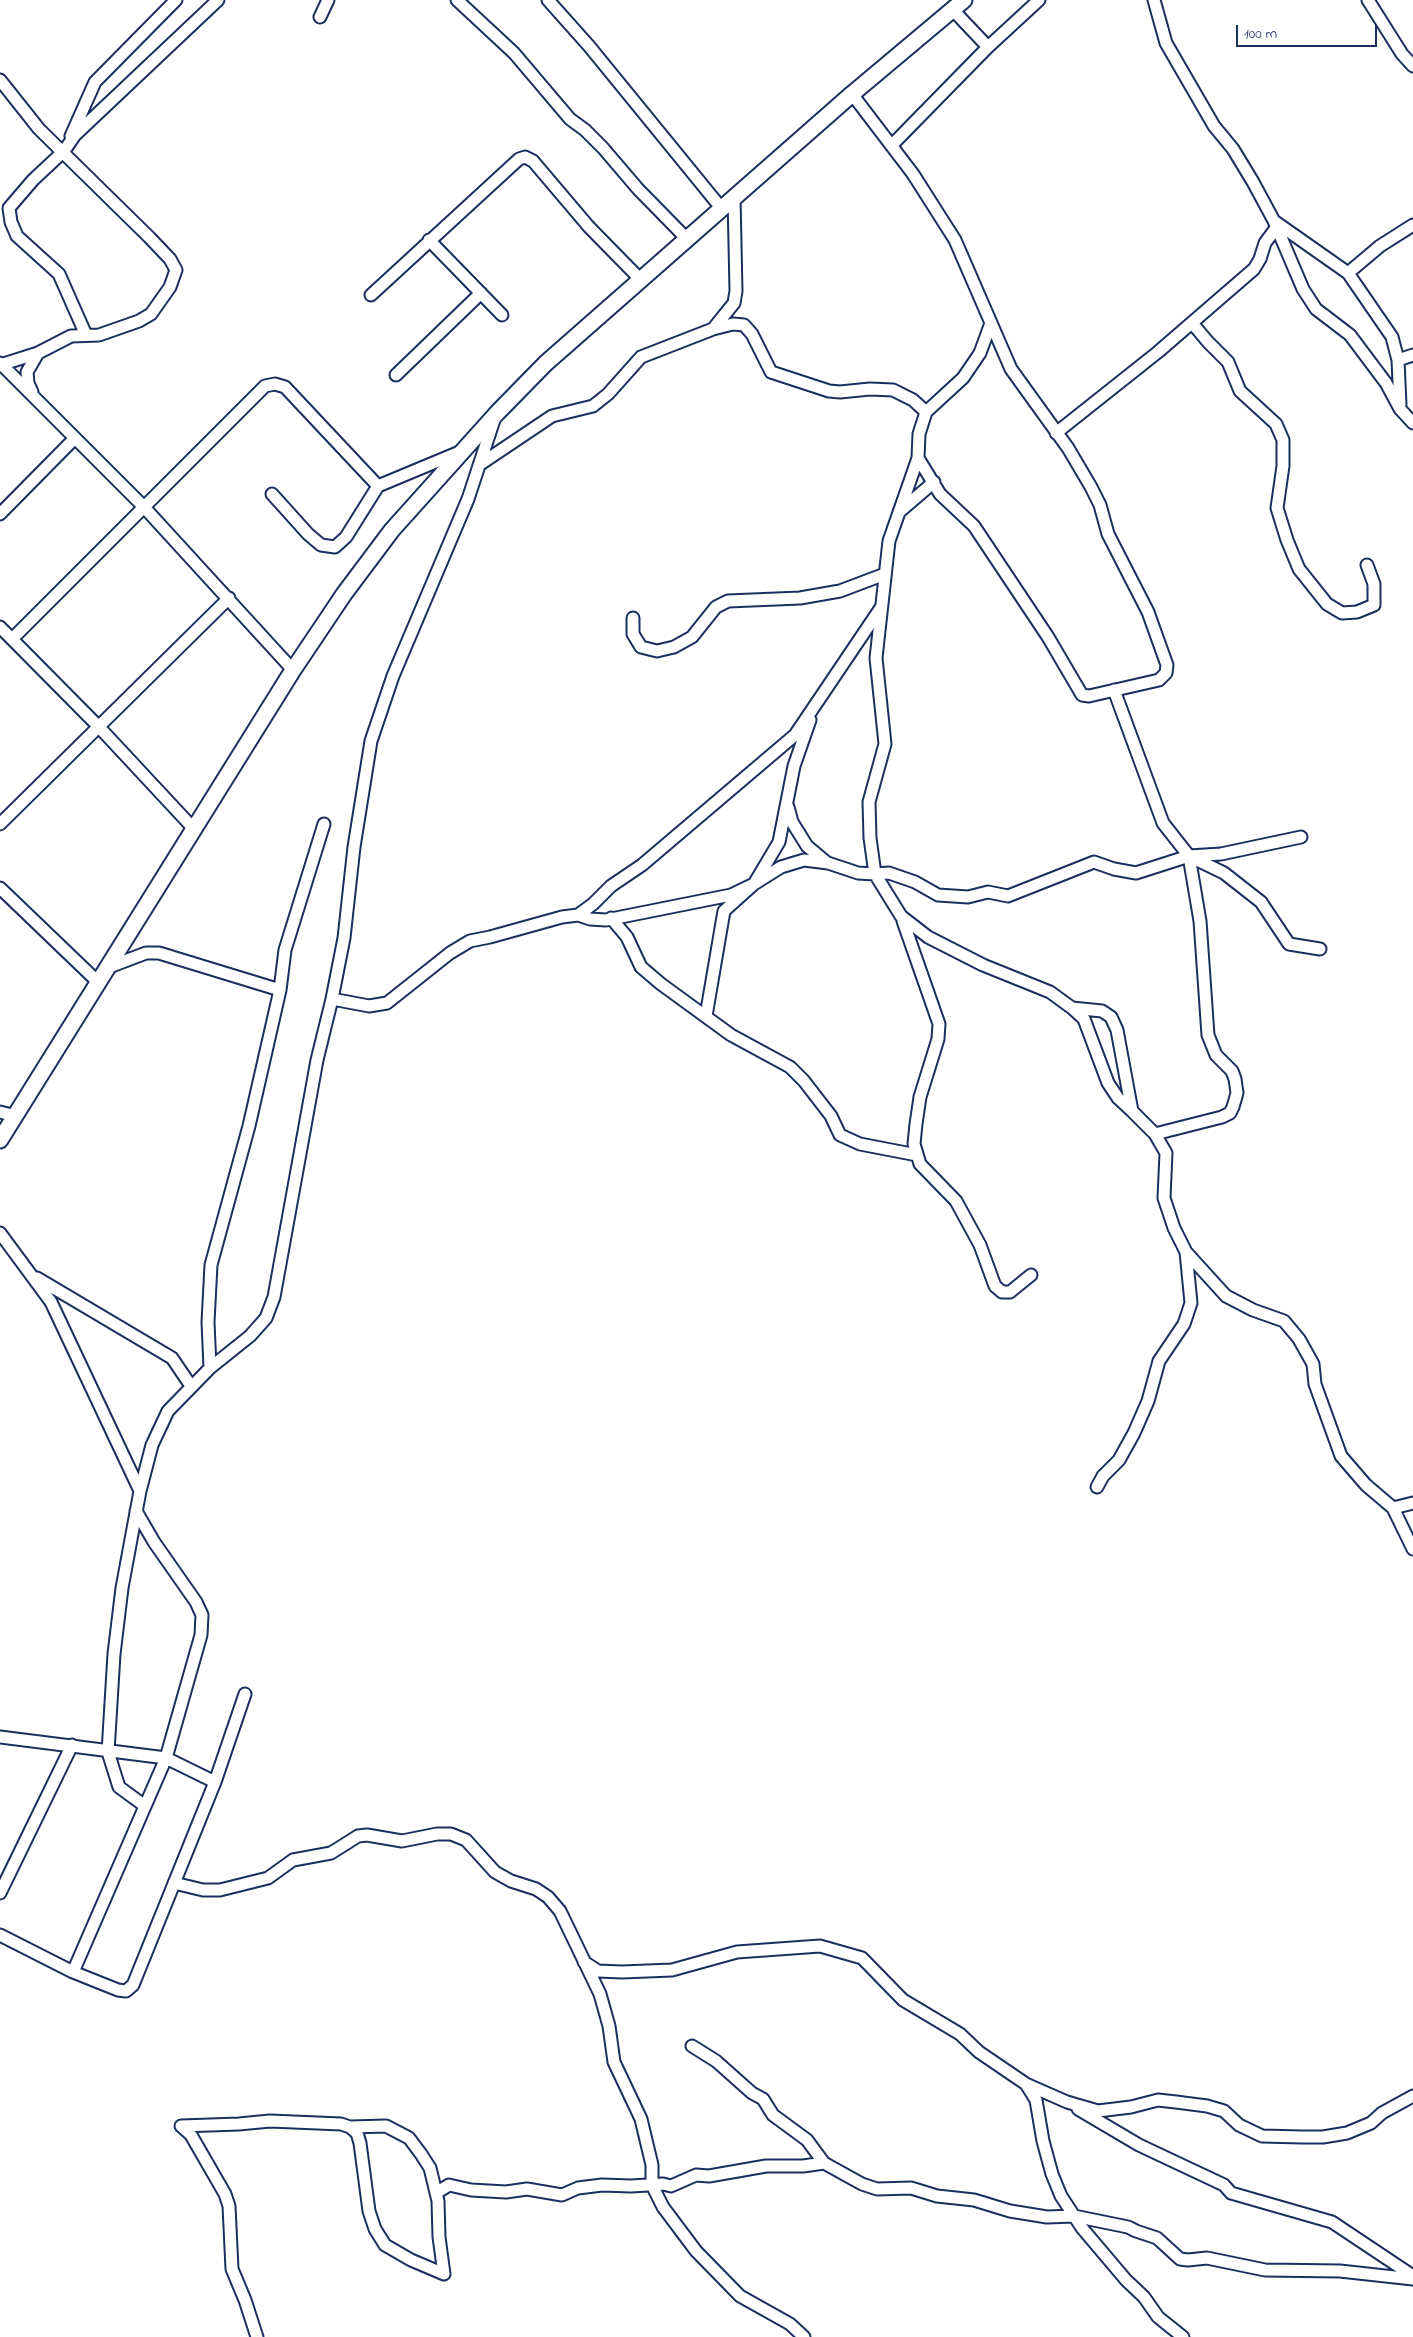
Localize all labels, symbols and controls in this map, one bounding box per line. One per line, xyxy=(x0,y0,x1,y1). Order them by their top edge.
scale bar xyxy=(1238,15,1379,47)
text: 100 m xyxy=(1244,23,1277,45)

